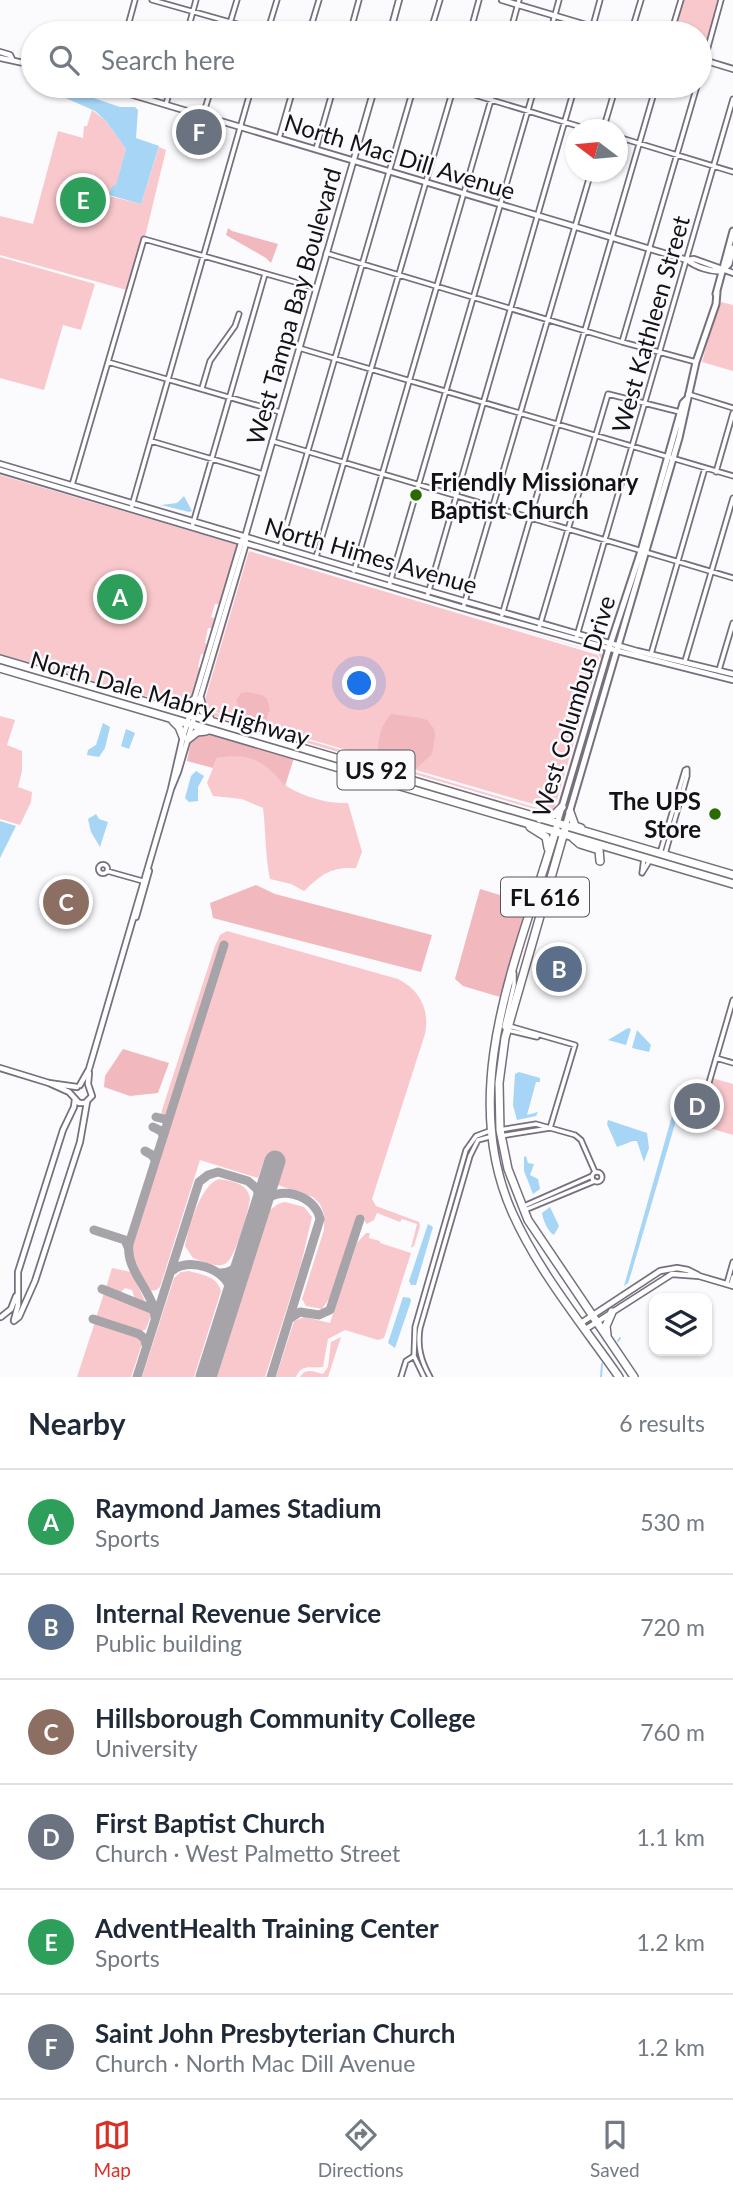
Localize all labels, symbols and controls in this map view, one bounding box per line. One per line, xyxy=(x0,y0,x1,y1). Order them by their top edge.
search box xyxy=(21,21,712,98)
icon: search xyxy=(45,41,83,79)
text: Search here xyxy=(101,44,235,76)
pin: F xyxy=(176,106,222,158)
street label: North Mac Dill Avenue xyxy=(281,107,519,205)
north arrow xyxy=(565,119,628,182)
street label: West Tampa Bay Boulevard xyxy=(240,164,346,448)
pin: E xyxy=(60,174,106,226)
street label: West Kathleen Street xyxy=(605,212,695,436)
place label: Friendly Missionary Baptist Church xyxy=(430,467,639,524)
marker: Friendly Missionary Baptist Church xyxy=(408,487,424,503)
street label: North Himes Avenue xyxy=(261,511,481,599)
pin: A xyxy=(97,571,143,623)
street label: West Columbus Drive xyxy=(525,592,621,820)
street label: North Dale Mabry Highway xyxy=(27,644,314,752)
your location xyxy=(342,666,376,700)
road number: US 92 xyxy=(338,750,414,790)
place label: The UPS Store xyxy=(609,786,701,843)
marker: The UPS Store xyxy=(707,806,723,822)
pin: C xyxy=(43,876,89,928)
road number: FL 616 xyxy=(501,877,589,916)
pin: B xyxy=(536,943,582,995)
pin: D xyxy=(674,1080,720,1132)
map controls xyxy=(649,1293,712,1356)
button: layers xyxy=(649,1293,712,1356)
text: Nearby xyxy=(28,1405,126,1441)
text: 6 results xyxy=(619,1409,705,1437)
text: Raymond James Stadium xyxy=(95,1492,381,1524)
text: A xyxy=(43,1508,59,1536)
text: 530 m xyxy=(640,1508,705,1536)
text: Sports xyxy=(95,1524,160,1552)
text: Internal Revenue Service xyxy=(95,1597,381,1629)
text: B xyxy=(43,1613,59,1641)
text: 720 m xyxy=(640,1613,705,1641)
text: Public building xyxy=(95,1629,242,1657)
text: Hillsborough Community College xyxy=(95,1702,476,1734)
text: C xyxy=(43,1718,59,1746)
text: 760 m xyxy=(640,1718,705,1746)
text: University xyxy=(95,1734,198,1762)
text: First Baptist Church xyxy=(95,1807,325,1839)
text: D xyxy=(42,1823,60,1851)
text: 1.1 km xyxy=(636,1823,705,1851)
text: Church · West Palmetto Street xyxy=(95,1839,400,1867)
text: AdventHealth Training Center xyxy=(95,1912,439,1944)
text: E xyxy=(44,1928,58,1956)
text: 1.2 km xyxy=(636,1928,705,1956)
text: Sports xyxy=(95,1944,160,1972)
text: Saint John Presbyterian Church xyxy=(95,2017,456,2049)
text: F xyxy=(44,2033,58,2061)
text: 1.2 km xyxy=(636,2033,705,2061)
text: Church · North Mac Dill Avenue xyxy=(95,2049,415,2077)
tab: Map xyxy=(93,2116,131,2181)
tab: Directions xyxy=(318,2116,404,2181)
tab: Saved xyxy=(590,2116,640,2181)

